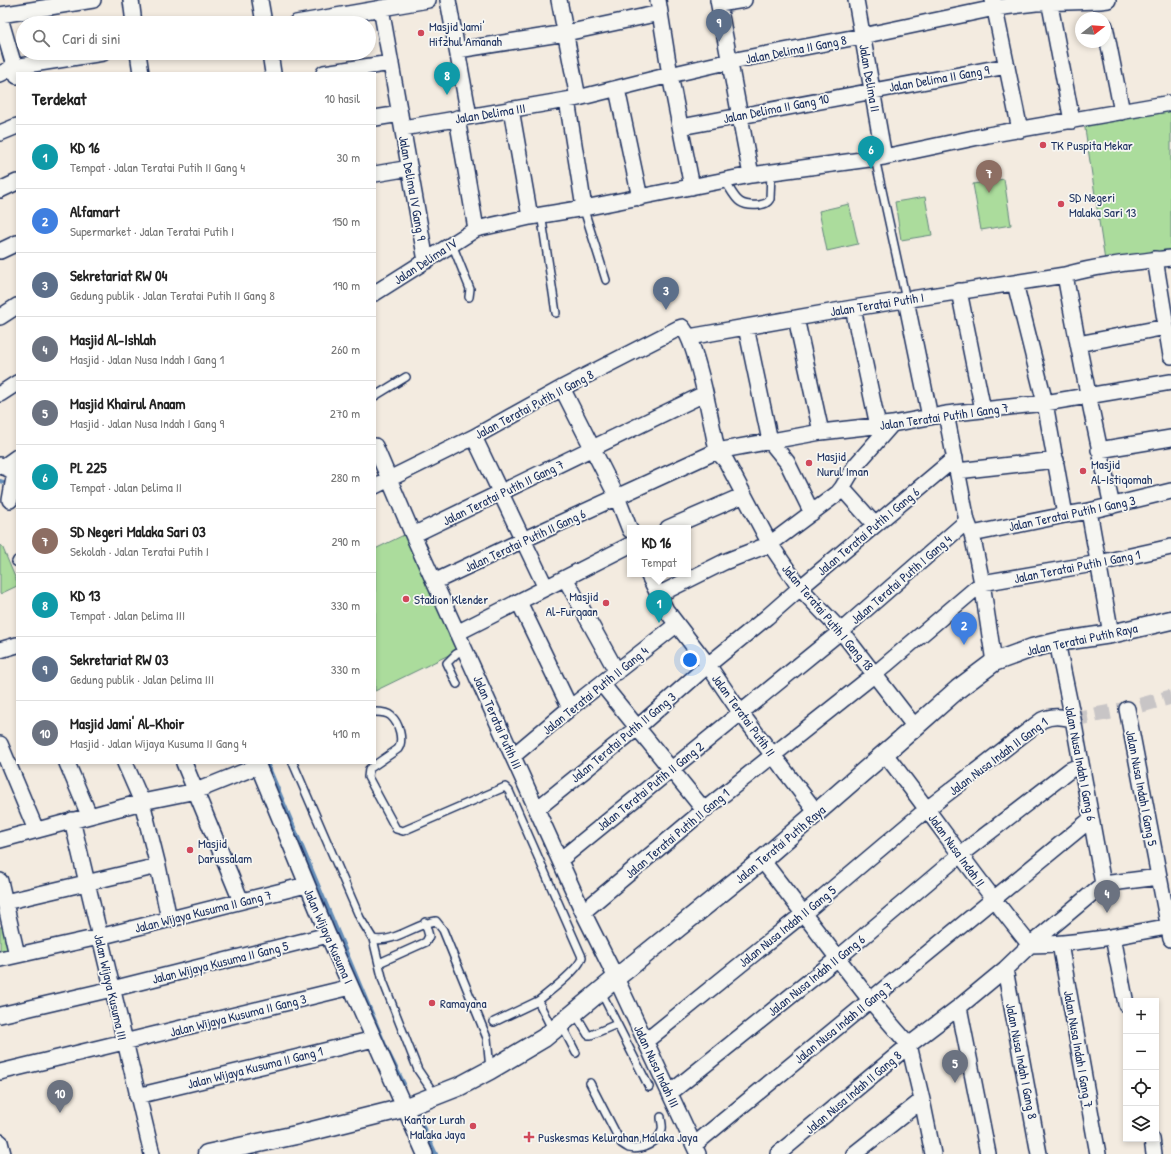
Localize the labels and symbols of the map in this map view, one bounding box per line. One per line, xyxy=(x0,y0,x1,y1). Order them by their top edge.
pin: 9 xyxy=(706,9,732,42)
north arrow xyxy=(1075,12,1111,48)
place label: Masjid Jami' Hifzhul Amanah xyxy=(429,17,503,50)
marker: Masjid Jami' Hifzhul Amanah xyxy=(416,28,426,38)
street label: Jalan Delima II Gang 8 xyxy=(744,30,848,68)
street label: Jalan Delima II xyxy=(855,43,885,113)
street label: Jalan Delima II Gang 9 xyxy=(887,60,991,96)
pin: 8 xyxy=(434,62,460,95)
street label: Jalan Delima II Gang 10 xyxy=(721,89,831,127)
street label: Jalan Delima III xyxy=(453,99,527,127)
street label: Jalan Delima IV Gang 9 xyxy=(395,134,431,242)
pin: 6 xyxy=(858,136,884,169)
place label: TK Puspita Mekar xyxy=(1051,136,1133,154)
marker: TK Puspita Mekar xyxy=(1038,140,1048,150)
pin: 7 xyxy=(976,160,1002,193)
place label: SD Negeri Malaka Sari 13 xyxy=(1069,188,1137,221)
marker: SD Negeri Malaka Sari 13 xyxy=(1056,199,1066,209)
street label: Jalan Delima IV xyxy=(390,233,461,288)
pin: 3 xyxy=(653,277,679,310)
street label: Jalan Teratai Putih I xyxy=(829,288,925,320)
street label: Jalan Teratai Putih II Gang 8 xyxy=(471,365,597,443)
street label: Jalan Teratai Putih I Gang 7 xyxy=(878,398,1010,434)
place label: Masjid Nurul Iman xyxy=(817,447,869,480)
street label: Jalan Teratai Putih II Gang 7 xyxy=(439,455,567,529)
place label: Masjid Al-Istiqomah xyxy=(1091,455,1153,488)
marker: Masjid Nurul Iman xyxy=(804,458,814,468)
marker: Masjid Al-Istiqomah xyxy=(1078,466,1088,476)
street label: Jalan Teratai Putih I Gang 6 xyxy=(813,483,923,579)
street label: Jalan Teratai Putih I Gang 3 xyxy=(1007,491,1137,535)
street label: Jalan Teratai Putih II Gang 6 xyxy=(462,504,588,576)
street label: Jalan Teratai Putih I Gang 4 xyxy=(847,530,955,628)
street label: Jalan Teratai Putih I Gang 1 xyxy=(1012,545,1142,587)
street label: Jalan Teratai Putih I Gang 18 xyxy=(778,560,878,674)
place label: Masjid Al-Furqaan xyxy=(546,587,598,620)
place label: Stadion Klender xyxy=(414,590,488,608)
pin: 1 xyxy=(646,590,672,623)
marker: Stadion Klender xyxy=(401,594,411,604)
marker: Masjid Al-Furqaan xyxy=(601,598,611,608)
pin: 2 xyxy=(951,612,977,645)
street label: Jalan Teratai Putih Raya xyxy=(1025,618,1139,660)
street label: Jalan Teratai Putih II Gang 4 xyxy=(538,642,652,738)
your location xyxy=(680,650,700,670)
street label: Jalan Teratai Putih II xyxy=(708,670,780,760)
street label: Jalan Teratai Putih III xyxy=(469,672,527,772)
street label: Jalan Teratai Putih II Gang 3 xyxy=(567,687,680,786)
street label: Jalan Nusa Indah I Gang 6 xyxy=(1061,704,1101,822)
street label: Jalan Nusa Indah II Gang 1 xyxy=(945,713,1052,799)
street label: Jalan Nusa Indah I Gang 5 xyxy=(1122,729,1162,848)
street label: Jalan Teratai Putih II Gang 2 xyxy=(593,737,707,835)
street label: Jalan Teratai Putih II Gang 1 xyxy=(621,784,733,882)
street label: Jalan Teratai Putih Raya xyxy=(731,801,829,887)
street label: Jalan Nusa Indah II xyxy=(924,810,990,890)
place label: Masjid Darussalam xyxy=(198,834,252,867)
marker: Masjid Darussalam xyxy=(185,845,195,855)
pin: 4 xyxy=(1094,880,1120,913)
street label: Jalan Nusa Indah II Gang 5 xyxy=(734,881,840,971)
street label: Jalan Wijaya Kusuma II Gang 7 xyxy=(133,885,273,937)
street label: Jalan Wijaya Kusuma I xyxy=(300,886,358,986)
street label: Jalan Nusa Indah II Gang 6 xyxy=(764,930,868,1020)
street label: Jalan Wijaya Kusuma III xyxy=(90,932,132,1042)
street label: Jalan Wijaya Kusuma II Gang 5 xyxy=(150,936,290,988)
street label: Jalan Nusa Indah II Gang 7 xyxy=(790,977,896,1067)
street label: Jalan Wijaya Kusuma II Gang 3 xyxy=(168,989,308,1041)
street label: Jalan Nusa Indah I Gang 7 xyxy=(1060,989,1098,1109)
place label: Ramayana xyxy=(440,994,487,1012)
marker: Ramayana xyxy=(427,998,437,1008)
street label: Jalan Nusa Indah I Gang 8 xyxy=(1002,1001,1042,1121)
street label: Jalan Nusa Indah III xyxy=(630,1022,684,1110)
street label: Jalan Wijaya Kusuma II Gang 1 xyxy=(185,1041,325,1093)
street label: Jalan Nusa Indah II Gang 8 xyxy=(801,1046,905,1138)
pin: 5 xyxy=(942,1050,968,1083)
pin: 10 xyxy=(47,1080,73,1113)
place label: Kantor Lurah Malaka Jaya xyxy=(404,1110,466,1143)
marker: Kantor Lurah Malaka Jaya xyxy=(468,1121,478,1131)
place label: Puskesmas Kelurahan Malaka Jaya xyxy=(538,1128,697,1146)
marker: Puskesmas Kelurahan Malaka Jaya xyxy=(523,1131,535,1143)

